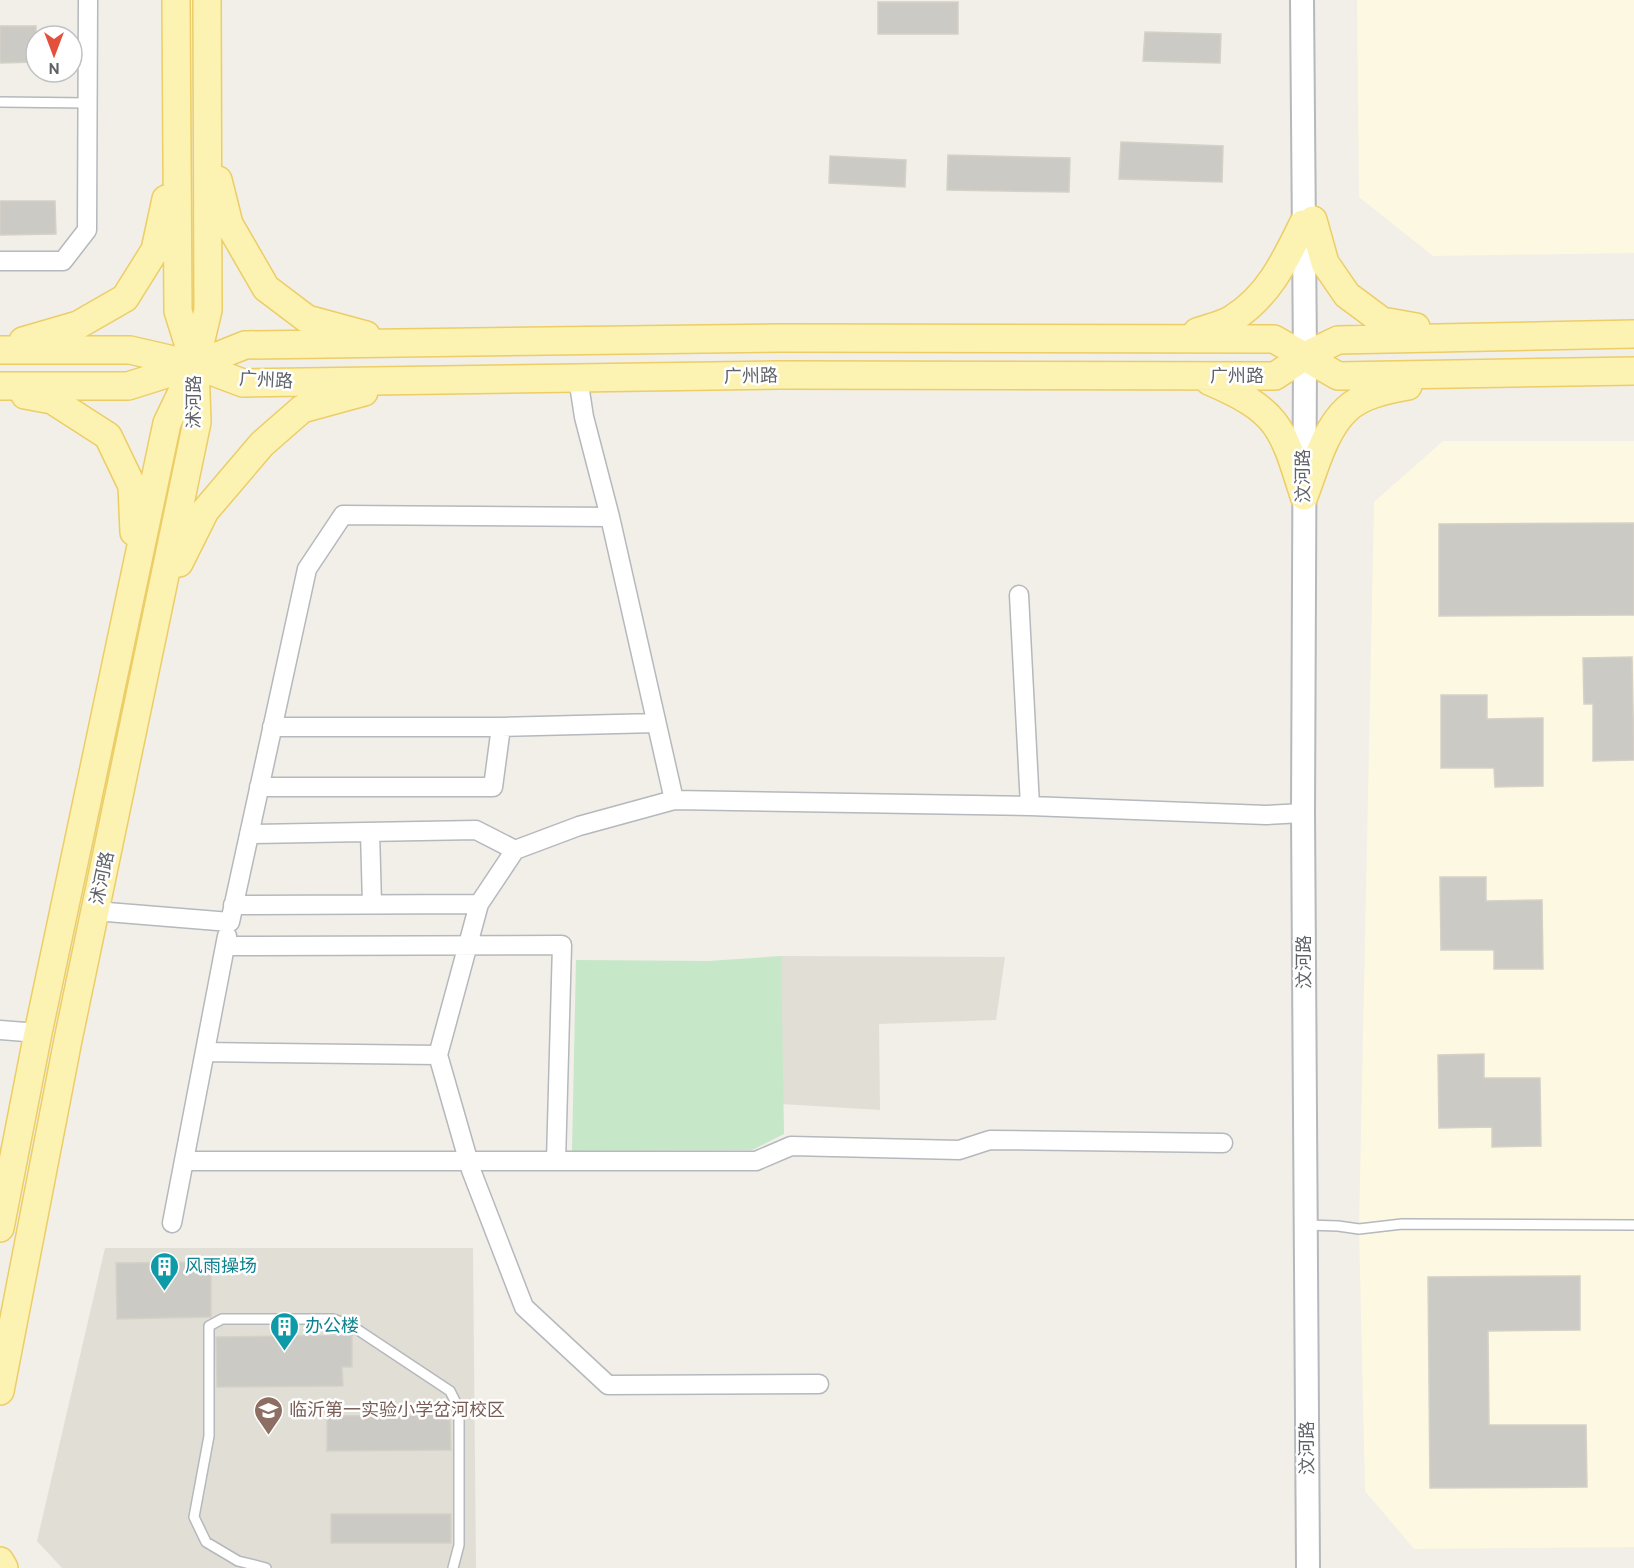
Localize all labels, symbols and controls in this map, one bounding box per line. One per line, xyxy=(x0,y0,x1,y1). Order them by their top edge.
north arrow xyxy=(24,24,84,84)
text: N xyxy=(48,59,60,78)
street label: 广州路 xyxy=(724,365,778,387)
street label: 广州路 xyxy=(1210,365,1264,387)
street label: 广州路 xyxy=(238,368,294,392)
street label: 沭河路 xyxy=(183,375,205,429)
street label: 汶河路 xyxy=(1292,449,1314,503)
street label: 沭河路 xyxy=(86,849,118,907)
street label: 汶河路 xyxy=(1293,935,1315,989)
building icon: 风雨操场 xyxy=(148,1250,180,1292)
place label: 风雨操场 xyxy=(185,1255,257,1277)
building icon: 办公楼 xyxy=(268,1310,300,1352)
place label: 办公楼 xyxy=(305,1315,359,1337)
school or university icon: 临沂第一实验小学岔河校区 xyxy=(252,1394,284,1436)
place label: 临沂第一实验小学岔河校区 xyxy=(289,1399,505,1421)
street label: 汶河路 xyxy=(1296,1421,1318,1475)

